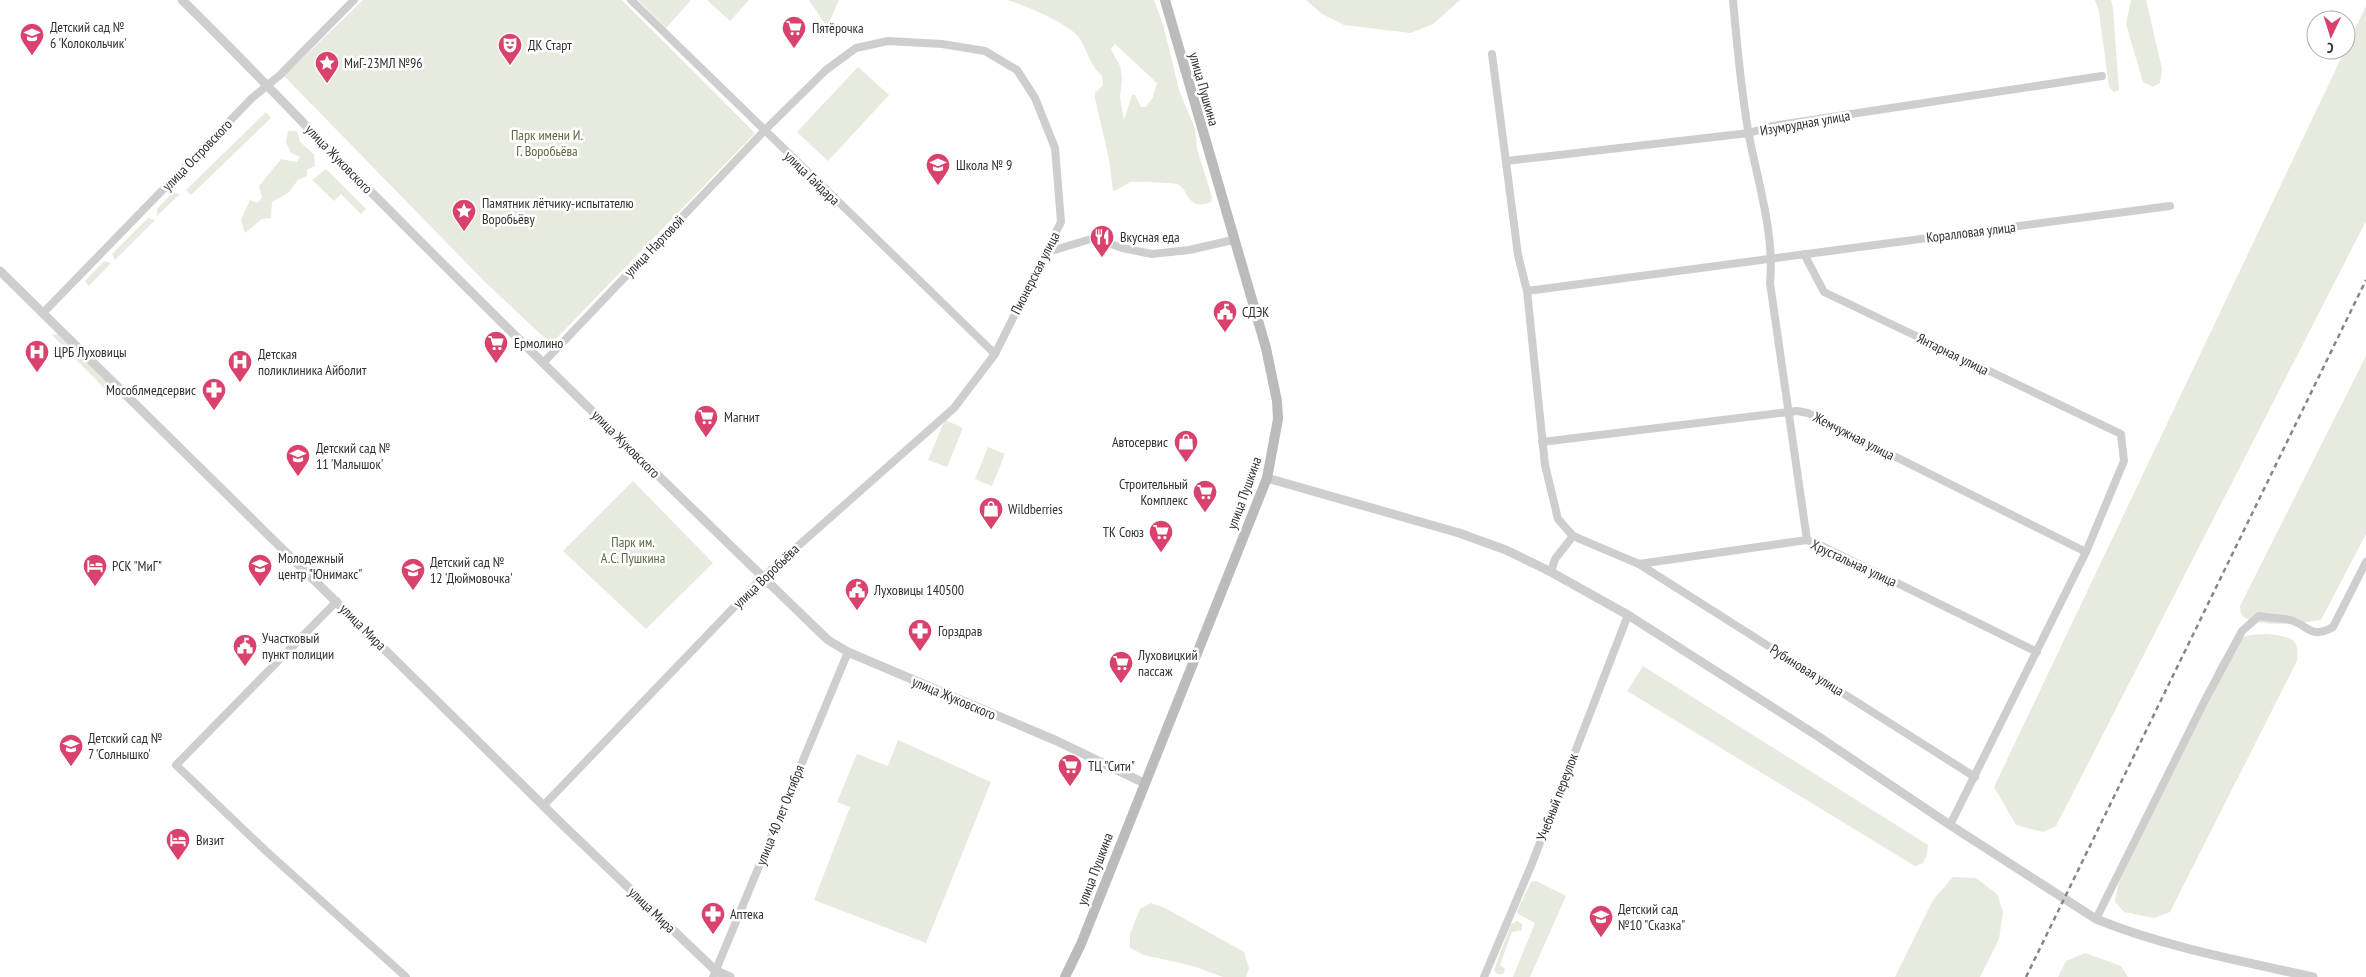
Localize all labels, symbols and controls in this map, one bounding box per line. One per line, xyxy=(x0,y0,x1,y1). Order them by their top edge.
north arrow xyxy=(2306,10,2356,60)
supermarket icon: Пятёрочка xyxy=(781,15,807,49)
place label: Детский сад № 6 'Колокольчик' xyxy=(50,18,127,52)
place label: Пятёрочка xyxy=(812,19,864,37)
school or university icon: Детский сад № 6 'Колокольчик' xyxy=(19,22,45,56)
theatre icon: ДК Старт xyxy=(497,32,523,66)
place label: ДК Старт xyxy=(528,36,572,54)
text: С xyxy=(2326,39,2334,57)
place icon: МиГ-23МЛ №96 xyxy=(314,50,340,84)
street label: улица Пушкина xyxy=(1185,50,1223,128)
place label: МиГ-23МЛ №96 xyxy=(344,54,423,72)
street label: Изумрудная улица xyxy=(1759,106,1851,140)
street label: улица Островского xyxy=(158,115,236,195)
street label: улица Жуковского xyxy=(301,121,377,197)
park label: Парк имени И. Г. Воробьёва xyxy=(511,126,583,160)
street label: улица Гайдара xyxy=(780,147,844,209)
school or university icon: Школа № 9 xyxy=(925,152,951,186)
place label: Школа № 9 xyxy=(956,156,1012,174)
place label: Памятник лётчику-испытателю Воробьёву xyxy=(482,194,634,228)
place icon: Памятник лётчику-испытателю Воробьёву xyxy=(451,198,477,232)
street label: улица Нартовой xyxy=(620,211,688,281)
street label: Коралловая улица xyxy=(1925,218,2017,246)
restaurant icon: Вкусная еда xyxy=(1089,224,1115,258)
place label: Вкусная еда xyxy=(1120,228,1180,246)
street label: Пионерская улица xyxy=(1006,229,1064,317)
public building icon: СДЭК xyxy=(1212,299,1238,333)
place label: СДЭК xyxy=(1242,303,1269,321)
street label: Янтарная улица xyxy=(1914,329,1992,379)
supermarket icon: Ермолино xyxy=(483,330,509,364)
place label: Ермолино xyxy=(514,334,563,352)
hospital icon: ЦРБ Луховицы xyxy=(24,339,50,373)
place label: ЦРБ Луховицы xyxy=(54,343,127,361)
place label: Детская поликлиника Айболит xyxy=(258,345,367,379)
hospital icon: Детская поликлиника Айболит xyxy=(227,349,253,383)
pharmacy icon: Мособлмедсервис xyxy=(201,377,227,411)
place label: Мособлмедсервис xyxy=(106,381,196,399)
supermarket icon: Магнит xyxy=(693,404,719,438)
street label: улица Жуковского xyxy=(588,406,664,482)
street label: Жемчужная улица xyxy=(1809,407,1898,464)
place label: Магнит xyxy=(724,408,760,426)
shop icon: Автосервис xyxy=(1173,429,1199,463)
place label: Автосервис xyxy=(1112,433,1168,451)
place label: Детский сад № 11 'Малышок' xyxy=(316,439,390,473)
school or university icon: Детский сад № 11 'Малышок' xyxy=(285,443,311,477)
street label: улица Пушкина xyxy=(1223,454,1265,532)
place label: Строительный Комплекс xyxy=(1119,475,1188,509)
supermarket icon: Строительный Комплекс xyxy=(1192,479,1218,513)
shop icon: Wildberries xyxy=(978,496,1004,530)
place label: Wildberries xyxy=(1008,500,1063,518)
supermarket icon: ТК Союз xyxy=(1148,519,1174,553)
place label: ТК Союз xyxy=(1103,523,1144,541)
park label: Парк им. А.С. Пушкина xyxy=(601,533,665,567)
street label: Хрустальная улица xyxy=(1808,535,1900,591)
street label: улица Воробьёва xyxy=(729,540,803,612)
place label: Молодежный центр "Юнимакс" xyxy=(278,549,362,583)
hotel icon: РСК "МиГ" xyxy=(82,553,108,587)
school or university icon: Молодежный центр "Юнимакс" xyxy=(247,553,273,587)
place label: Детский сад № 12 'Дюймовочка' xyxy=(430,553,513,587)
place label: РСК "МиГ" xyxy=(112,557,162,575)
school or university icon: Детский сад № 12 'Дюймовочка' xyxy=(400,557,426,591)
public building icon: Луховицы 140500 xyxy=(844,577,870,611)
place label: Луховицы 140500 xyxy=(873,581,964,599)
street label: улица Мира xyxy=(336,600,390,654)
pharmacy icon: Горздрав xyxy=(907,618,933,652)
place label: Горздрав xyxy=(938,622,983,640)
place label: Участковый пункт полиции xyxy=(262,629,334,663)
public building icon: Участковый пункт полиции xyxy=(232,633,258,667)
street label: Рубиновая улица xyxy=(1767,640,1847,700)
place label: Луховицкий пассаж xyxy=(1137,646,1198,680)
supermarket icon: Луховицкий пассаж xyxy=(1108,650,1134,684)
street label: улица Жуковского xyxy=(909,672,999,724)
place label: Детский сад № 7 'Солнышко' xyxy=(88,729,162,763)
school or university icon: Детский сад № 7 'Солнышко' xyxy=(58,733,84,767)
street label: Учебный переулок xyxy=(1532,750,1582,843)
supermarket icon: ТЦ "Сити" xyxy=(1057,753,1083,787)
place label: ТЦ "Сити" xyxy=(1088,757,1135,775)
street label: улица 40 лет Октября xyxy=(752,762,808,868)
hotel icon: Визит xyxy=(165,827,191,861)
street label: улица Пушкина xyxy=(1073,830,1117,908)
place label: Визит xyxy=(196,831,225,849)
street label: улица Мира xyxy=(625,883,679,937)
place label: Детский сад №10 "Сказка" xyxy=(1618,900,1685,934)
pharmacy icon: Аптека xyxy=(700,901,726,935)
school or university icon: Детский сад №10 "Сказка" xyxy=(1588,904,1614,938)
place label: Аптека xyxy=(730,905,764,923)

